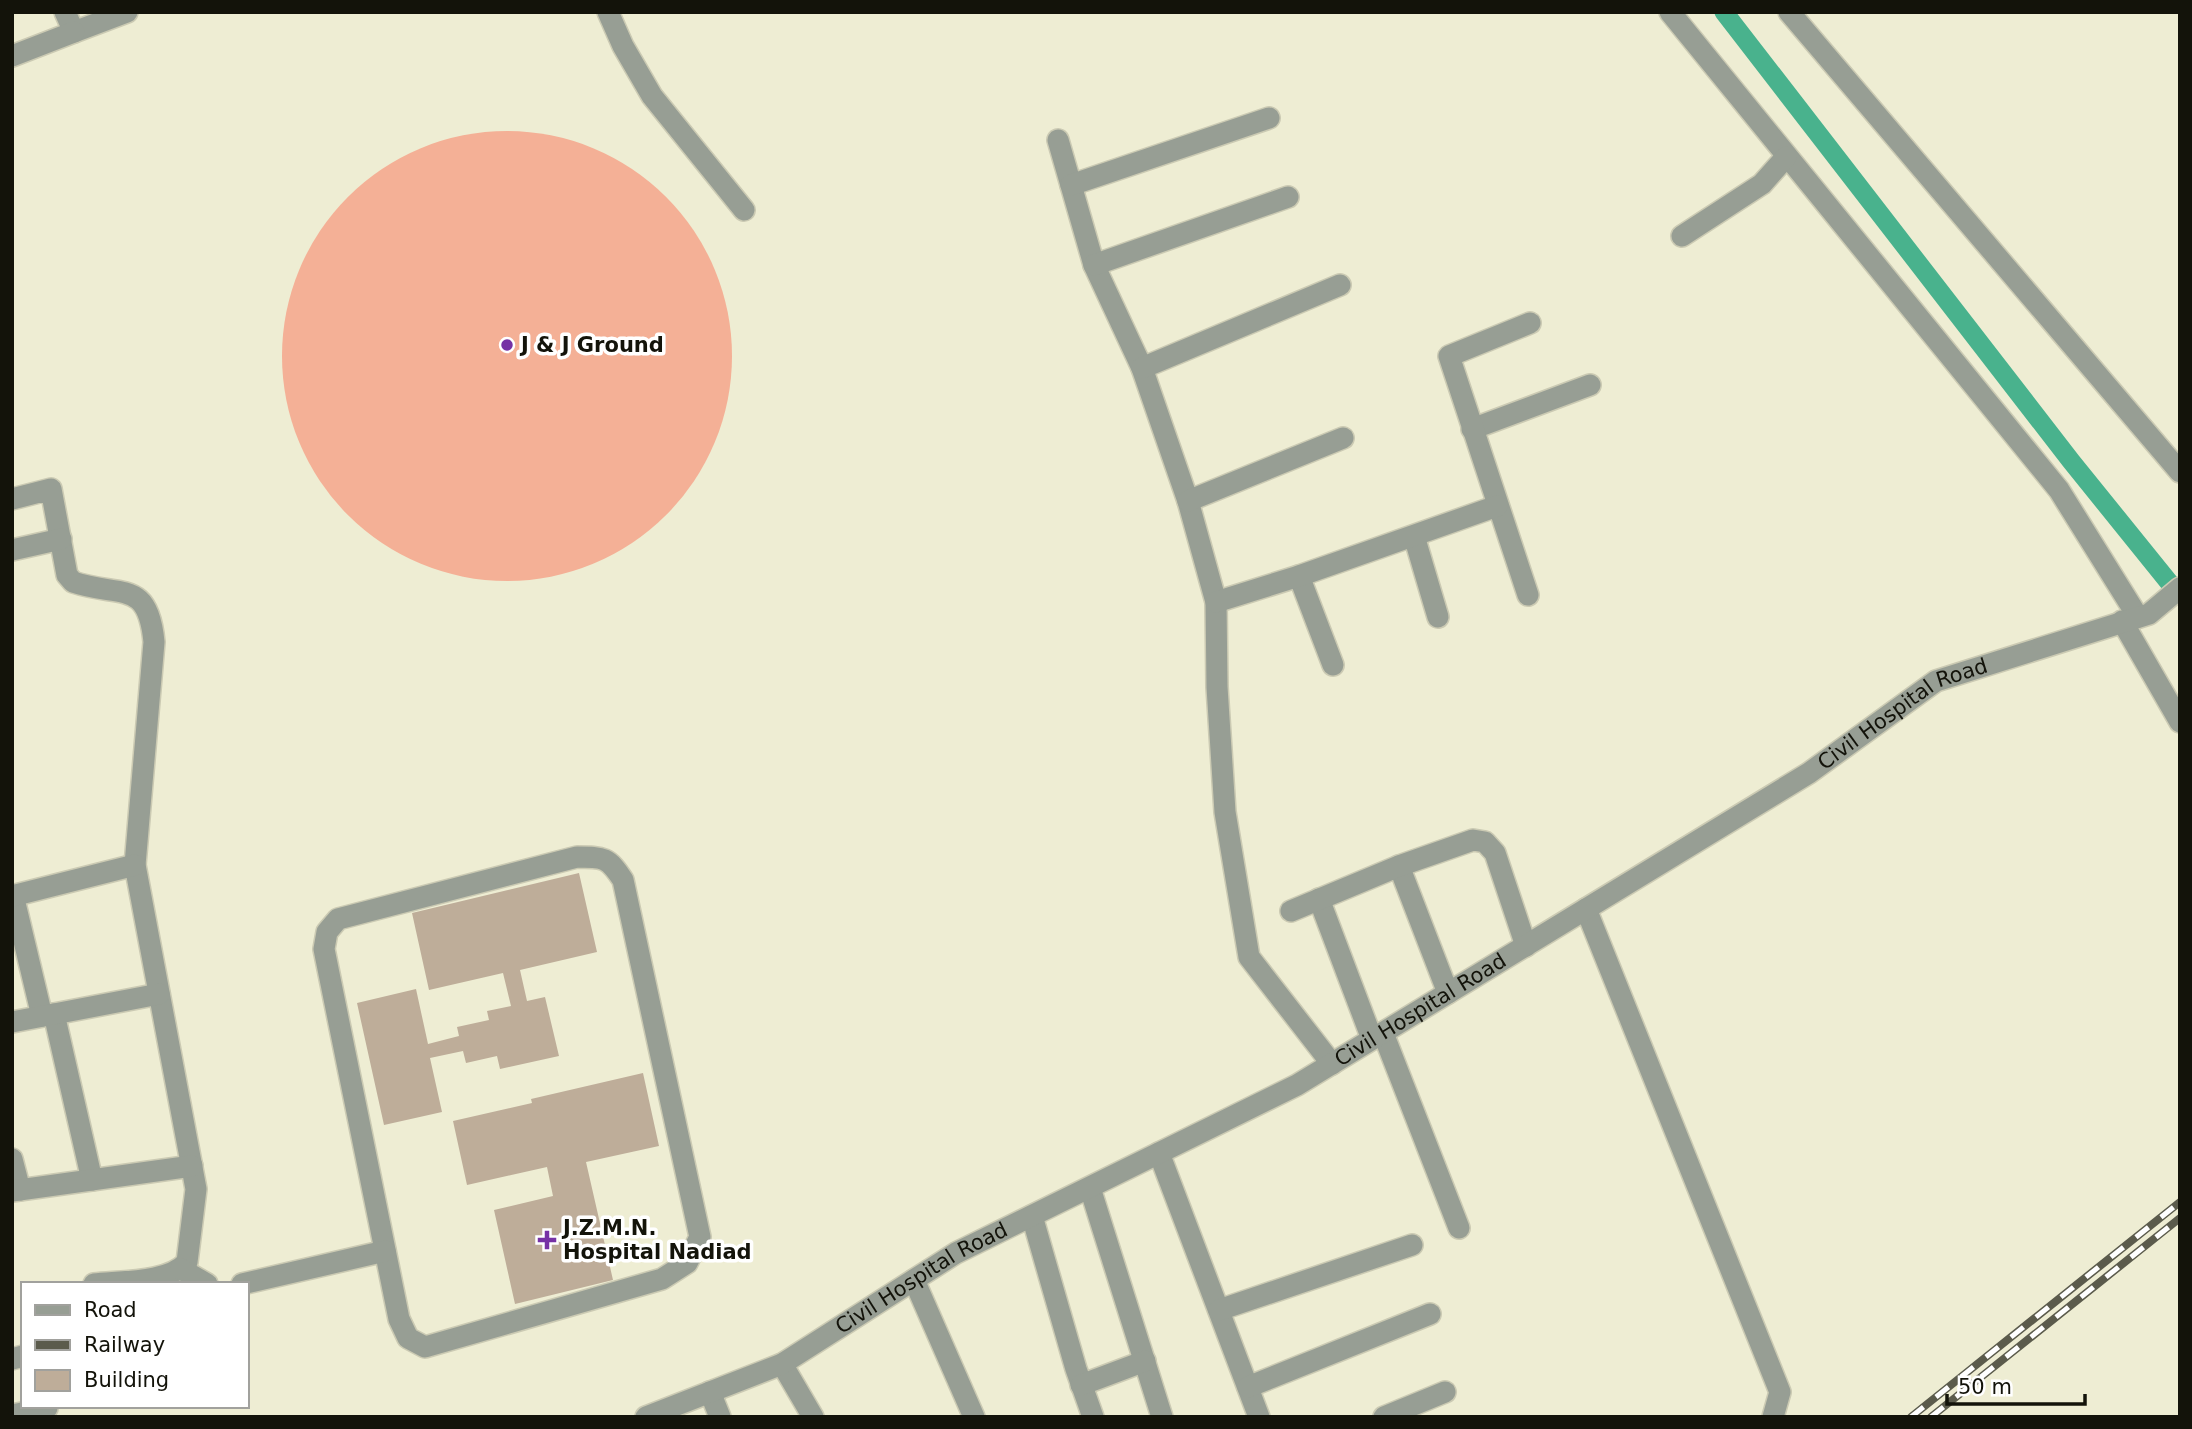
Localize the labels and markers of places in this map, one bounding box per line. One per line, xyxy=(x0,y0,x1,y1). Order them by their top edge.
place label: J & J Ground xyxy=(519,333,664,357)
marker: J & J Ground xyxy=(499,337,515,353)
place label: J.Z.M.N. Hospital Nadiad xyxy=(561,1216,752,1264)
marker: J.Z.M.N. Hospital Nadiad xyxy=(537,1230,557,1250)

